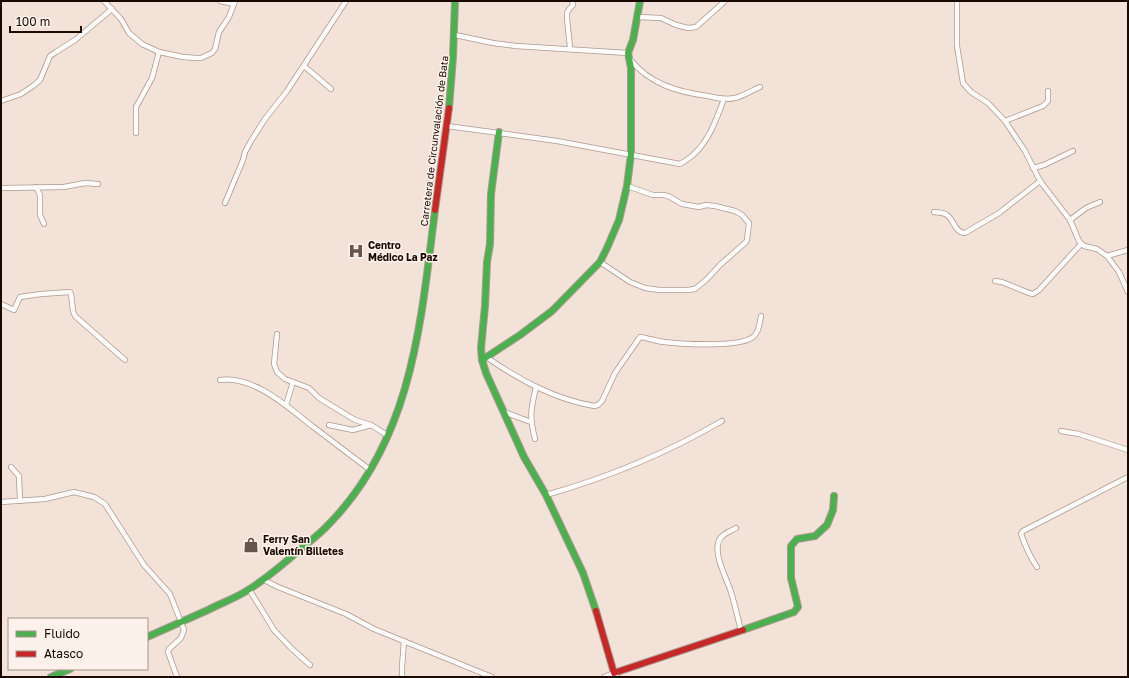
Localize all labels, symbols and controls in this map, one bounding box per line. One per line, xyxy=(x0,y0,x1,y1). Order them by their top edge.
scale bar xyxy=(10,8,81,34)
text: 100 m xyxy=(16,14,50,29)
street label: Carretera de Circunvalación de Bata xyxy=(418,55,450,227)
place label: Centro Médico La Paz xyxy=(368,239,438,263)
hospital icon: Centro Médico La Paz xyxy=(347,242,365,260)
place label: Ferry San Valentín Billetes xyxy=(263,533,344,557)
shop icon: Ferry San Valentín Billetes xyxy=(242,536,260,554)
legend xyxy=(8,618,148,670)
text: Fluido xyxy=(44,626,80,641)
text: Atasco xyxy=(44,646,83,661)

